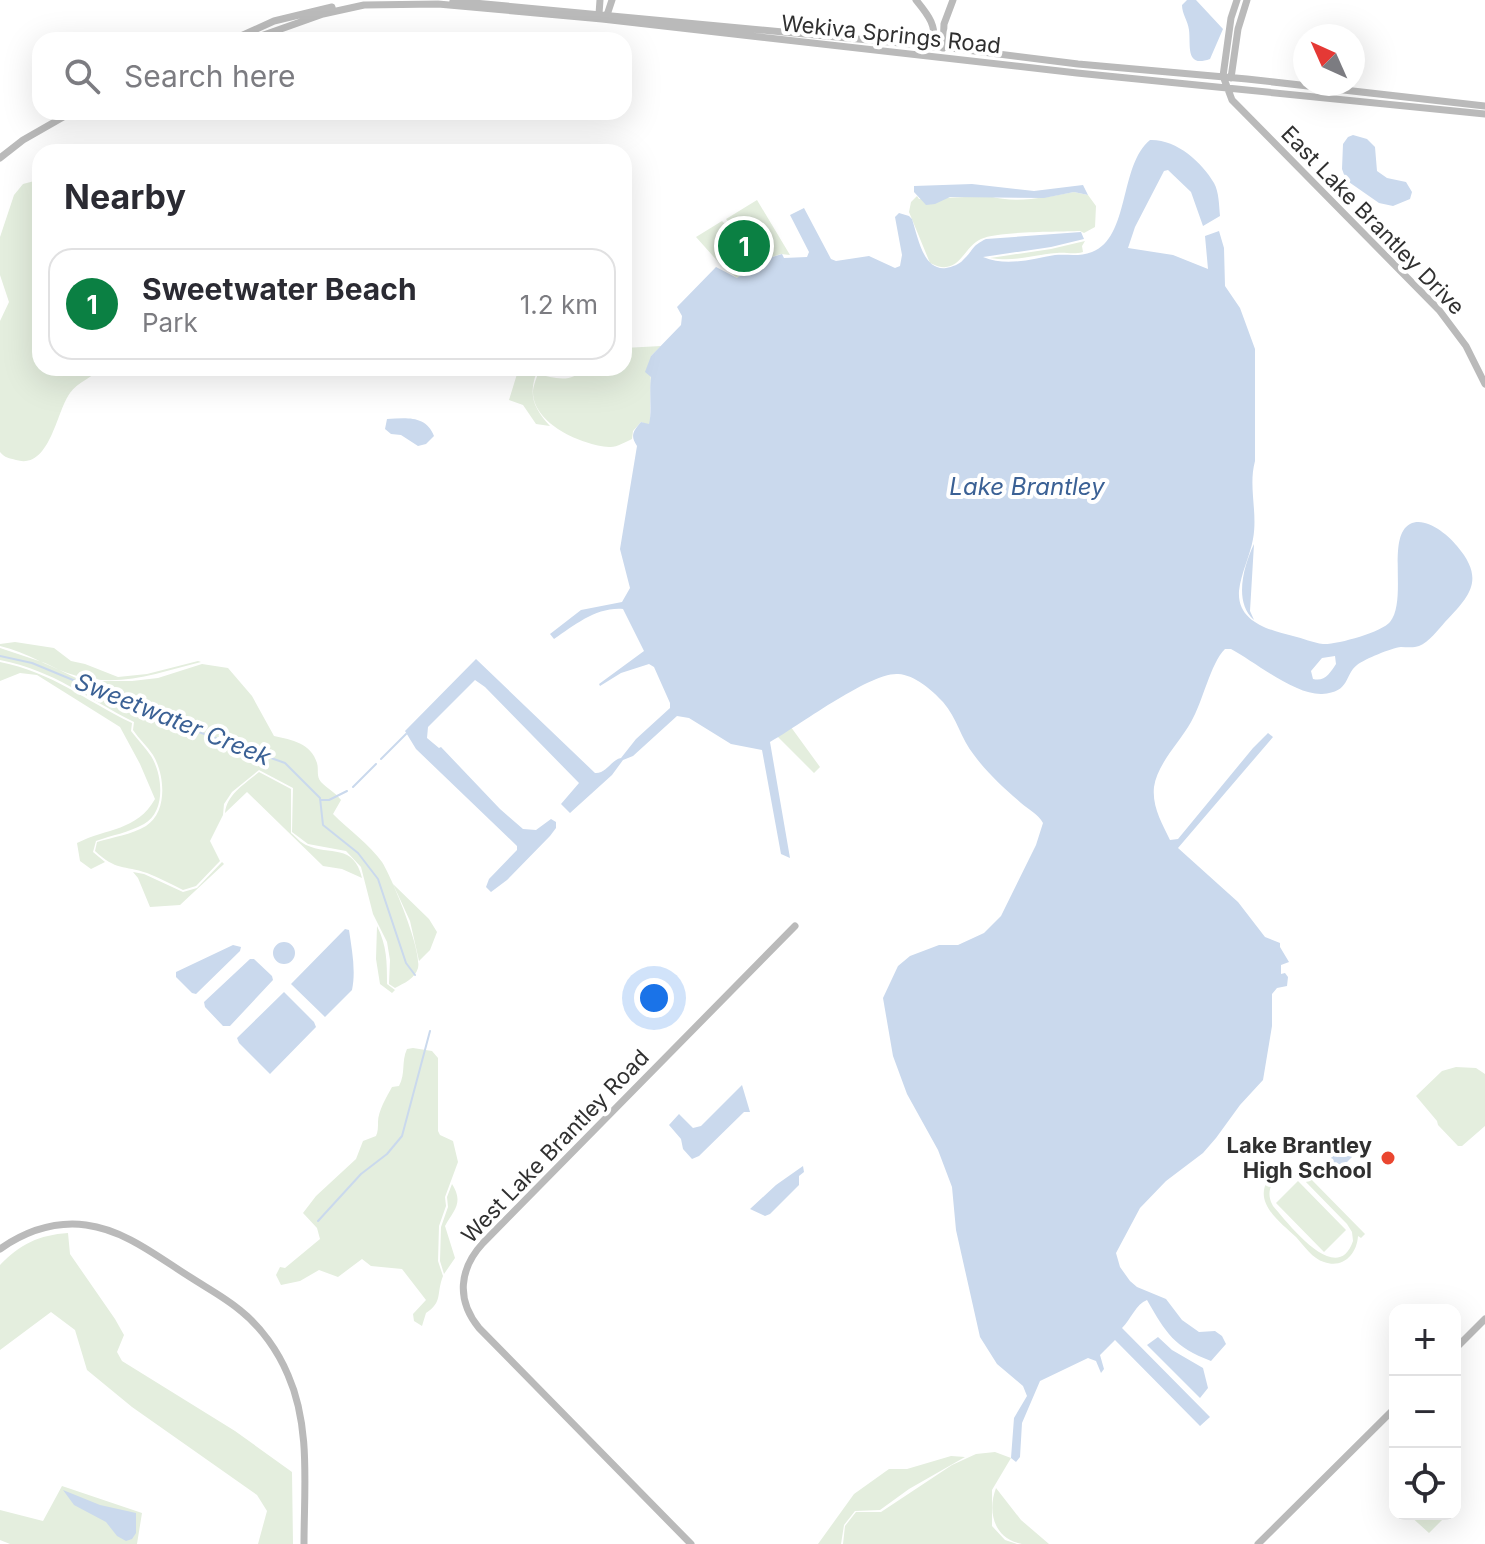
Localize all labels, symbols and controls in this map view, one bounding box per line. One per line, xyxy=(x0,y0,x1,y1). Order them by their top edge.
street label: Wekiva Springs Road xyxy=(780,10,1002,58)
north arrow xyxy=(1293,24,1365,96)
search box xyxy=(32,32,632,120)
icon: search xyxy=(60,54,104,98)
text: Search here xyxy=(124,58,296,94)
street label: East Lake Brantley Drive xyxy=(1276,120,1470,320)
text: Nearby xyxy=(64,176,186,217)
pin: 1 xyxy=(718,216,770,276)
text: Sweetwater Beach xyxy=(142,271,417,307)
text: 1 xyxy=(86,289,98,320)
text: 1.2 km xyxy=(520,289,598,320)
text: Park xyxy=(142,307,198,338)
water label: Lake Brantley xyxy=(949,472,1105,501)
water label: Sweetwater Creek xyxy=(71,666,276,772)
your location xyxy=(634,978,674,1018)
street label: West Lake Brantley Road xyxy=(456,1044,654,1248)
place label: Lake Brantley High School xyxy=(1226,1132,1372,1183)
marker: Lake Brantley High School xyxy=(1379,1149,1397,1167)
map controls xyxy=(1389,1304,1461,1520)
button: + xyxy=(1389,1304,1461,1376)
button: − xyxy=(1389,1376,1461,1448)
button: locate xyxy=(1389,1448,1461,1520)

